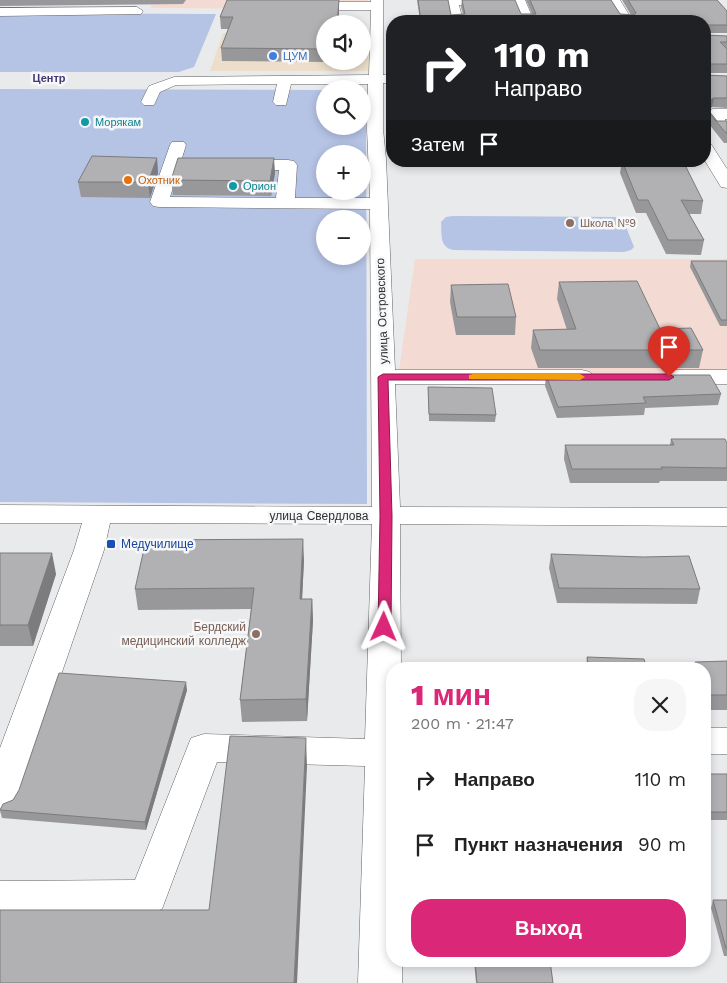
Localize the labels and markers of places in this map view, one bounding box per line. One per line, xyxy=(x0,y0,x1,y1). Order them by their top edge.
marker: ЦУМ xyxy=(267,50,279,62)
place label: ЦУМ xyxy=(283,50,307,63)
marker: Морякам xyxy=(79,116,91,128)
place label: Морякам xyxy=(95,116,141,129)
marker: Охотник xyxy=(122,174,134,186)
place label: Охотник xyxy=(138,174,180,187)
marker: Орион xyxy=(227,180,239,192)
place label: Орион xyxy=(243,180,276,193)
marker: Школа №9 xyxy=(564,217,576,229)
place label: Школа №9 xyxy=(580,217,636,230)
pin xyxy=(648,326,690,377)
place label: Медучилище xyxy=(121,537,194,551)
marker: Медучилище xyxy=(105,538,117,550)
place label: Бердский медицинский колледж xyxy=(121,620,246,648)
marker: Бердский медицинский колледж xyxy=(250,628,262,640)

